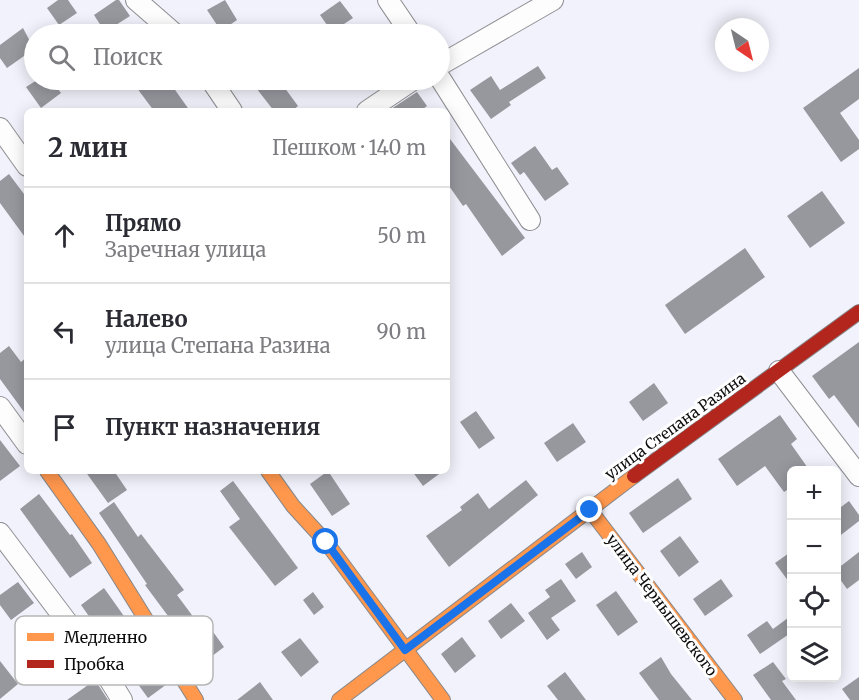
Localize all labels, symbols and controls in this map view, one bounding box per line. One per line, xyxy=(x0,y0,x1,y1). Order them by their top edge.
north arrow xyxy=(715,18,769,72)
search box xyxy=(24,24,450,90)
icon: search xyxy=(45,41,78,74)
text: Поиск xyxy=(93,43,163,71)
text: 2 мин xyxy=(48,131,128,164)
text: Пешком · 140 m xyxy=(272,135,426,160)
text: Прямо xyxy=(105,209,181,237)
icon: ahead xyxy=(48,219,81,252)
text: 50 m xyxy=(377,223,426,248)
text: Заречная улица xyxy=(105,237,266,262)
text: Налево xyxy=(105,305,188,333)
icon: left xyxy=(48,315,81,348)
text: 90 m xyxy=(376,319,426,344)
text: улица Степана Разина xyxy=(105,333,331,358)
street label: улица Степана Разина xyxy=(601,369,749,483)
icon: arrive xyxy=(48,411,81,444)
text: Пункт назначения xyxy=(105,413,320,441)
map controls xyxy=(787,466,841,682)
button: + xyxy=(787,466,841,520)
route end xyxy=(576,496,602,522)
button: − xyxy=(787,520,841,574)
route start xyxy=(312,528,338,554)
street label: улица Чернышевского xyxy=(602,530,722,680)
button: locate xyxy=(787,574,841,628)
legend xyxy=(15,616,213,685)
text: Медленно xyxy=(64,627,147,647)
button: layers xyxy=(787,628,841,682)
text: Пробка xyxy=(64,654,125,674)

